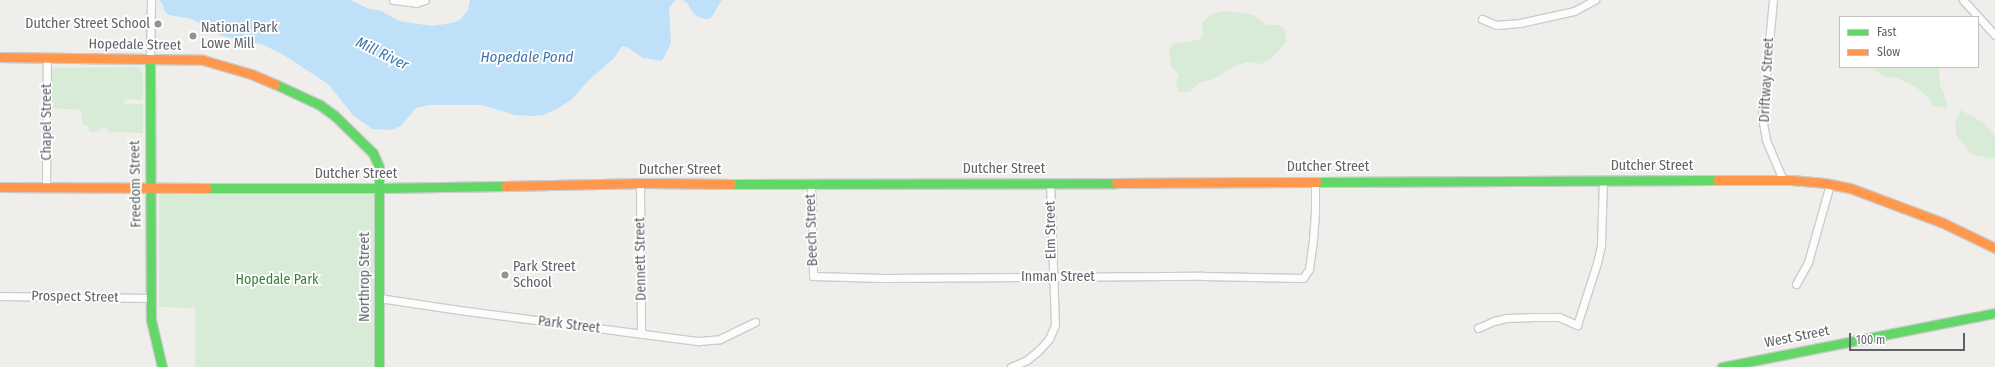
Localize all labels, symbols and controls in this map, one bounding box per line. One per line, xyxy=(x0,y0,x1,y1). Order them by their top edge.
place label: Dutcher Street School xyxy=(25,16,150,32)
legend xyxy=(1839,16,1979,68)
marker: Dutcher Street School xyxy=(153,19,163,29)
place label: National Park Lowe Mill xyxy=(201,20,278,52)
text: Fast xyxy=(1877,25,1896,39)
marker: National Park Lowe Mill xyxy=(188,31,198,41)
water label: Mill River xyxy=(353,34,411,74)
street label: Hopedale Street xyxy=(89,36,181,54)
street label: Driftway Street xyxy=(1756,37,1778,123)
text: Slow xyxy=(1877,45,1900,59)
water label: Hopedale Pond xyxy=(481,49,573,67)
street label: Chapel Street xyxy=(39,84,55,160)
street label: Freedom Street xyxy=(127,140,145,228)
street label: Dutcher Street xyxy=(1611,158,1693,174)
street label: Dutcher Street xyxy=(1287,159,1369,175)
street label: Dutcher Street xyxy=(963,161,1045,177)
street label: Dutcher Street xyxy=(639,162,721,178)
street label: Dutcher Street xyxy=(315,166,397,182)
street label: Beech Street xyxy=(802,193,822,267)
street label: Elm Street xyxy=(1042,201,1060,259)
street label: Dennett Street xyxy=(632,217,650,301)
street label: Northrop Street xyxy=(357,232,373,322)
place label: Park Street School xyxy=(513,259,576,292)
street label: Inman Street xyxy=(1021,269,1095,285)
marker: Park Street School xyxy=(500,270,510,280)
park label: Hopedale Park xyxy=(235,272,319,288)
street label: Prospect Street xyxy=(31,288,119,306)
street label: Park Street xyxy=(537,313,601,337)
street label: West Street xyxy=(1763,323,1831,351)
scale bar xyxy=(1851,325,1967,351)
text: 100 m xyxy=(1856,333,1885,347)

